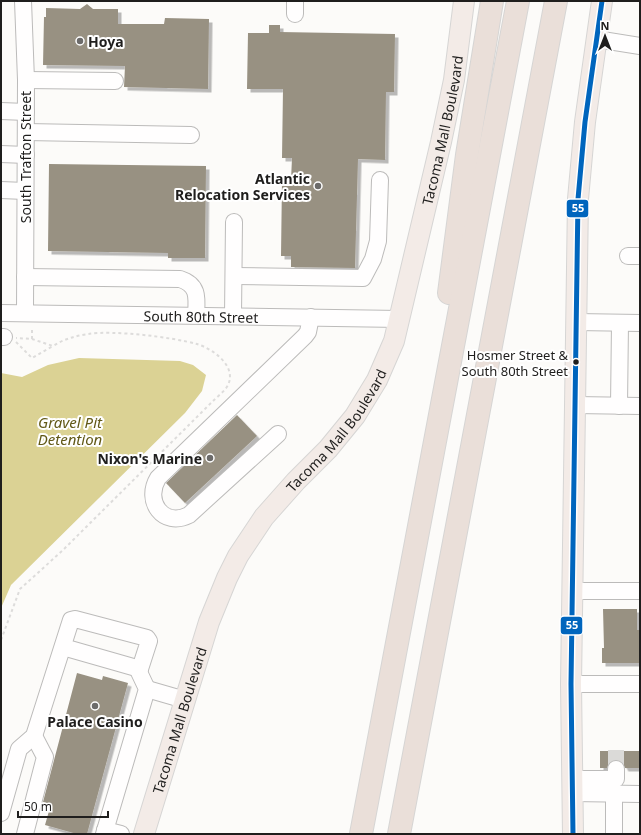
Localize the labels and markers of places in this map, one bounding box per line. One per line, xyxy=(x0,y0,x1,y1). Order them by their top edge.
place label: Hoya xyxy=(88,32,124,51)
marker: Hoya xyxy=(75,36,85,46)
place label: Atlantic Relocation Services xyxy=(175,169,310,204)
marker: Atlantic Relocation Services xyxy=(313,181,323,191)
place label: Hosmer Street & South 80th Street xyxy=(462,346,568,380)
marker: Hosmer Street & South 80th Street xyxy=(571,357,581,367)
place label: Nixon's Marine xyxy=(97,449,202,468)
marker: Nixon's Marine xyxy=(205,453,215,463)
marker: Palace Casino xyxy=(90,701,100,711)
place label: Palace Casino xyxy=(47,712,143,731)

